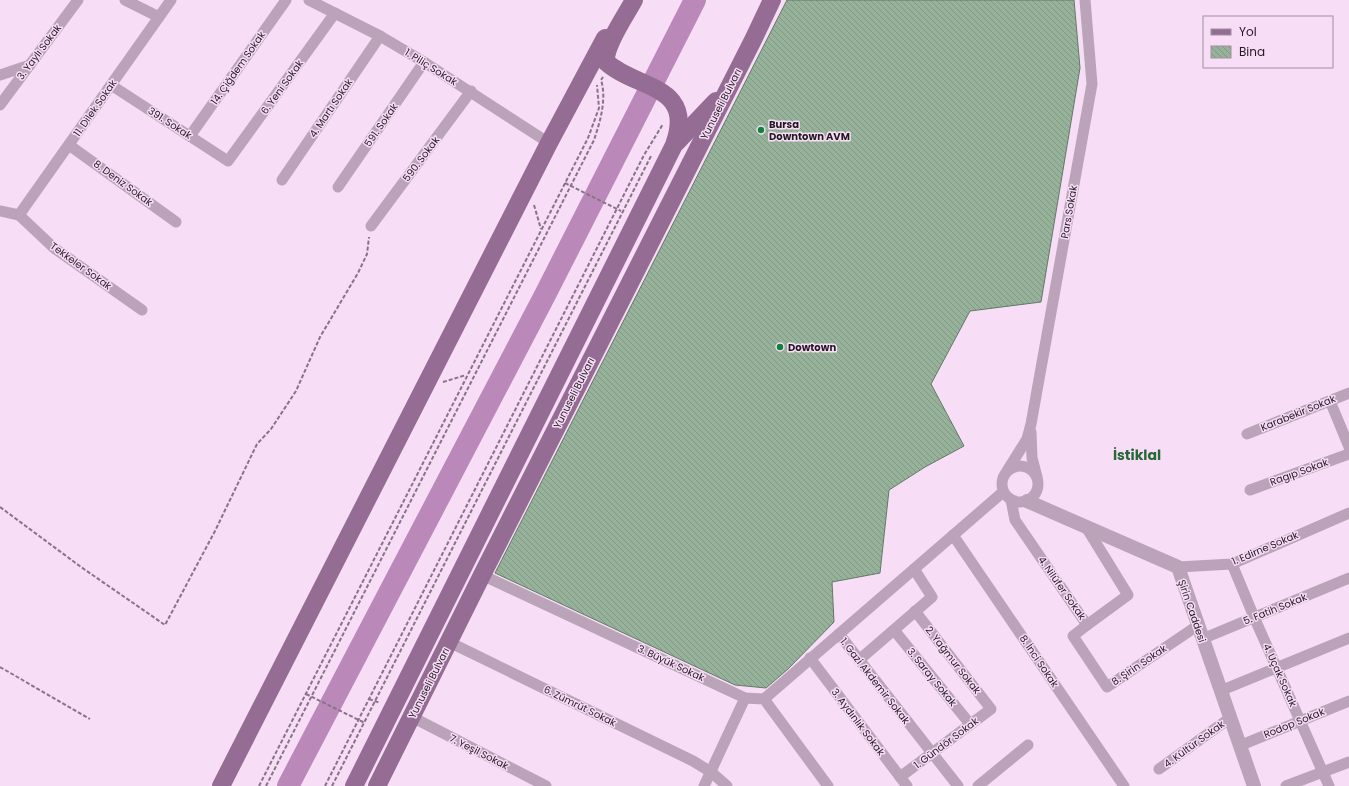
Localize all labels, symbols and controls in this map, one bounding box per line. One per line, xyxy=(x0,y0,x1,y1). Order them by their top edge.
legend xyxy=(1203,16,1333,68)
street label: 3. Yaylı Sokak xyxy=(13,21,65,83)
text: Yol xyxy=(1239,23,1257,40)
street label: 14. Çiğdem Sokak xyxy=(207,28,269,108)
text: Bina xyxy=(1239,43,1265,60)
street label: 1. Piliç Sokak xyxy=(402,45,461,89)
street label: 6. Yeni Sokak xyxy=(257,56,307,117)
street label: Yunuseli Bulvarı xyxy=(697,66,745,142)
street label: 4. Martı Sokak xyxy=(306,75,357,140)
street label: 11. Dilek Sokak xyxy=(70,76,121,140)
street label: 591. Sokak xyxy=(361,100,402,150)
street label: 391. Sokak xyxy=(145,103,196,143)
place label: Bursa Downtown AVM xyxy=(769,117,850,144)
marker: Bursa Downtown AVM xyxy=(756,125,766,135)
street label: 590. Sokak xyxy=(399,133,443,185)
street label: 8. Deniz Sokak xyxy=(90,156,156,210)
street label: Pars Sokak xyxy=(1057,184,1081,240)
street label: Tekkeler Sokak xyxy=(47,239,115,294)
place label: Dowtown xyxy=(788,340,836,355)
marker: Dowtown xyxy=(775,342,785,352)
street label: Yunuseli Bulvarı xyxy=(550,355,598,431)
street label: Karabekir Sokak xyxy=(1258,391,1338,435)
district label: İstiklal xyxy=(1113,445,1161,465)
street label: Ragıp Sokak xyxy=(1268,454,1331,489)
street label: 1. Edirne Sokak xyxy=(1230,527,1301,569)
street label: 4. Nilüfer Sokak xyxy=(1034,553,1090,624)
street label: Şirin Caddesi xyxy=(1174,578,1210,644)
street label: 5. Fatih Sokak xyxy=(1241,589,1310,629)
street label: 2. Yağmur Sokak xyxy=(922,623,985,698)
street label: 8. İnci Sokak xyxy=(1016,632,1063,691)
street label: 1. Gazi Akdemir Sokak xyxy=(837,635,914,728)
street label: 8. Şirin Sokak xyxy=(1108,640,1170,689)
street label: 3. Büyük Sokak xyxy=(635,641,708,685)
street label: 4. Uçak Sokak xyxy=(1259,641,1301,710)
street label: Yunuseli Bulvarı xyxy=(405,645,453,721)
street label: 3. Saray Sokak xyxy=(904,645,961,710)
street label: 6. Zümrüt Sokak xyxy=(541,682,620,730)
street label: 3. Aydınlık Sokak xyxy=(828,685,889,759)
street label: Rodop Sokak xyxy=(1261,704,1327,742)
street label: 1. Gündör Sokak xyxy=(911,713,982,772)
street label: 4. Kültür Sokak xyxy=(1161,716,1228,771)
street label: 7. Yeşil Sokak xyxy=(447,731,512,774)

